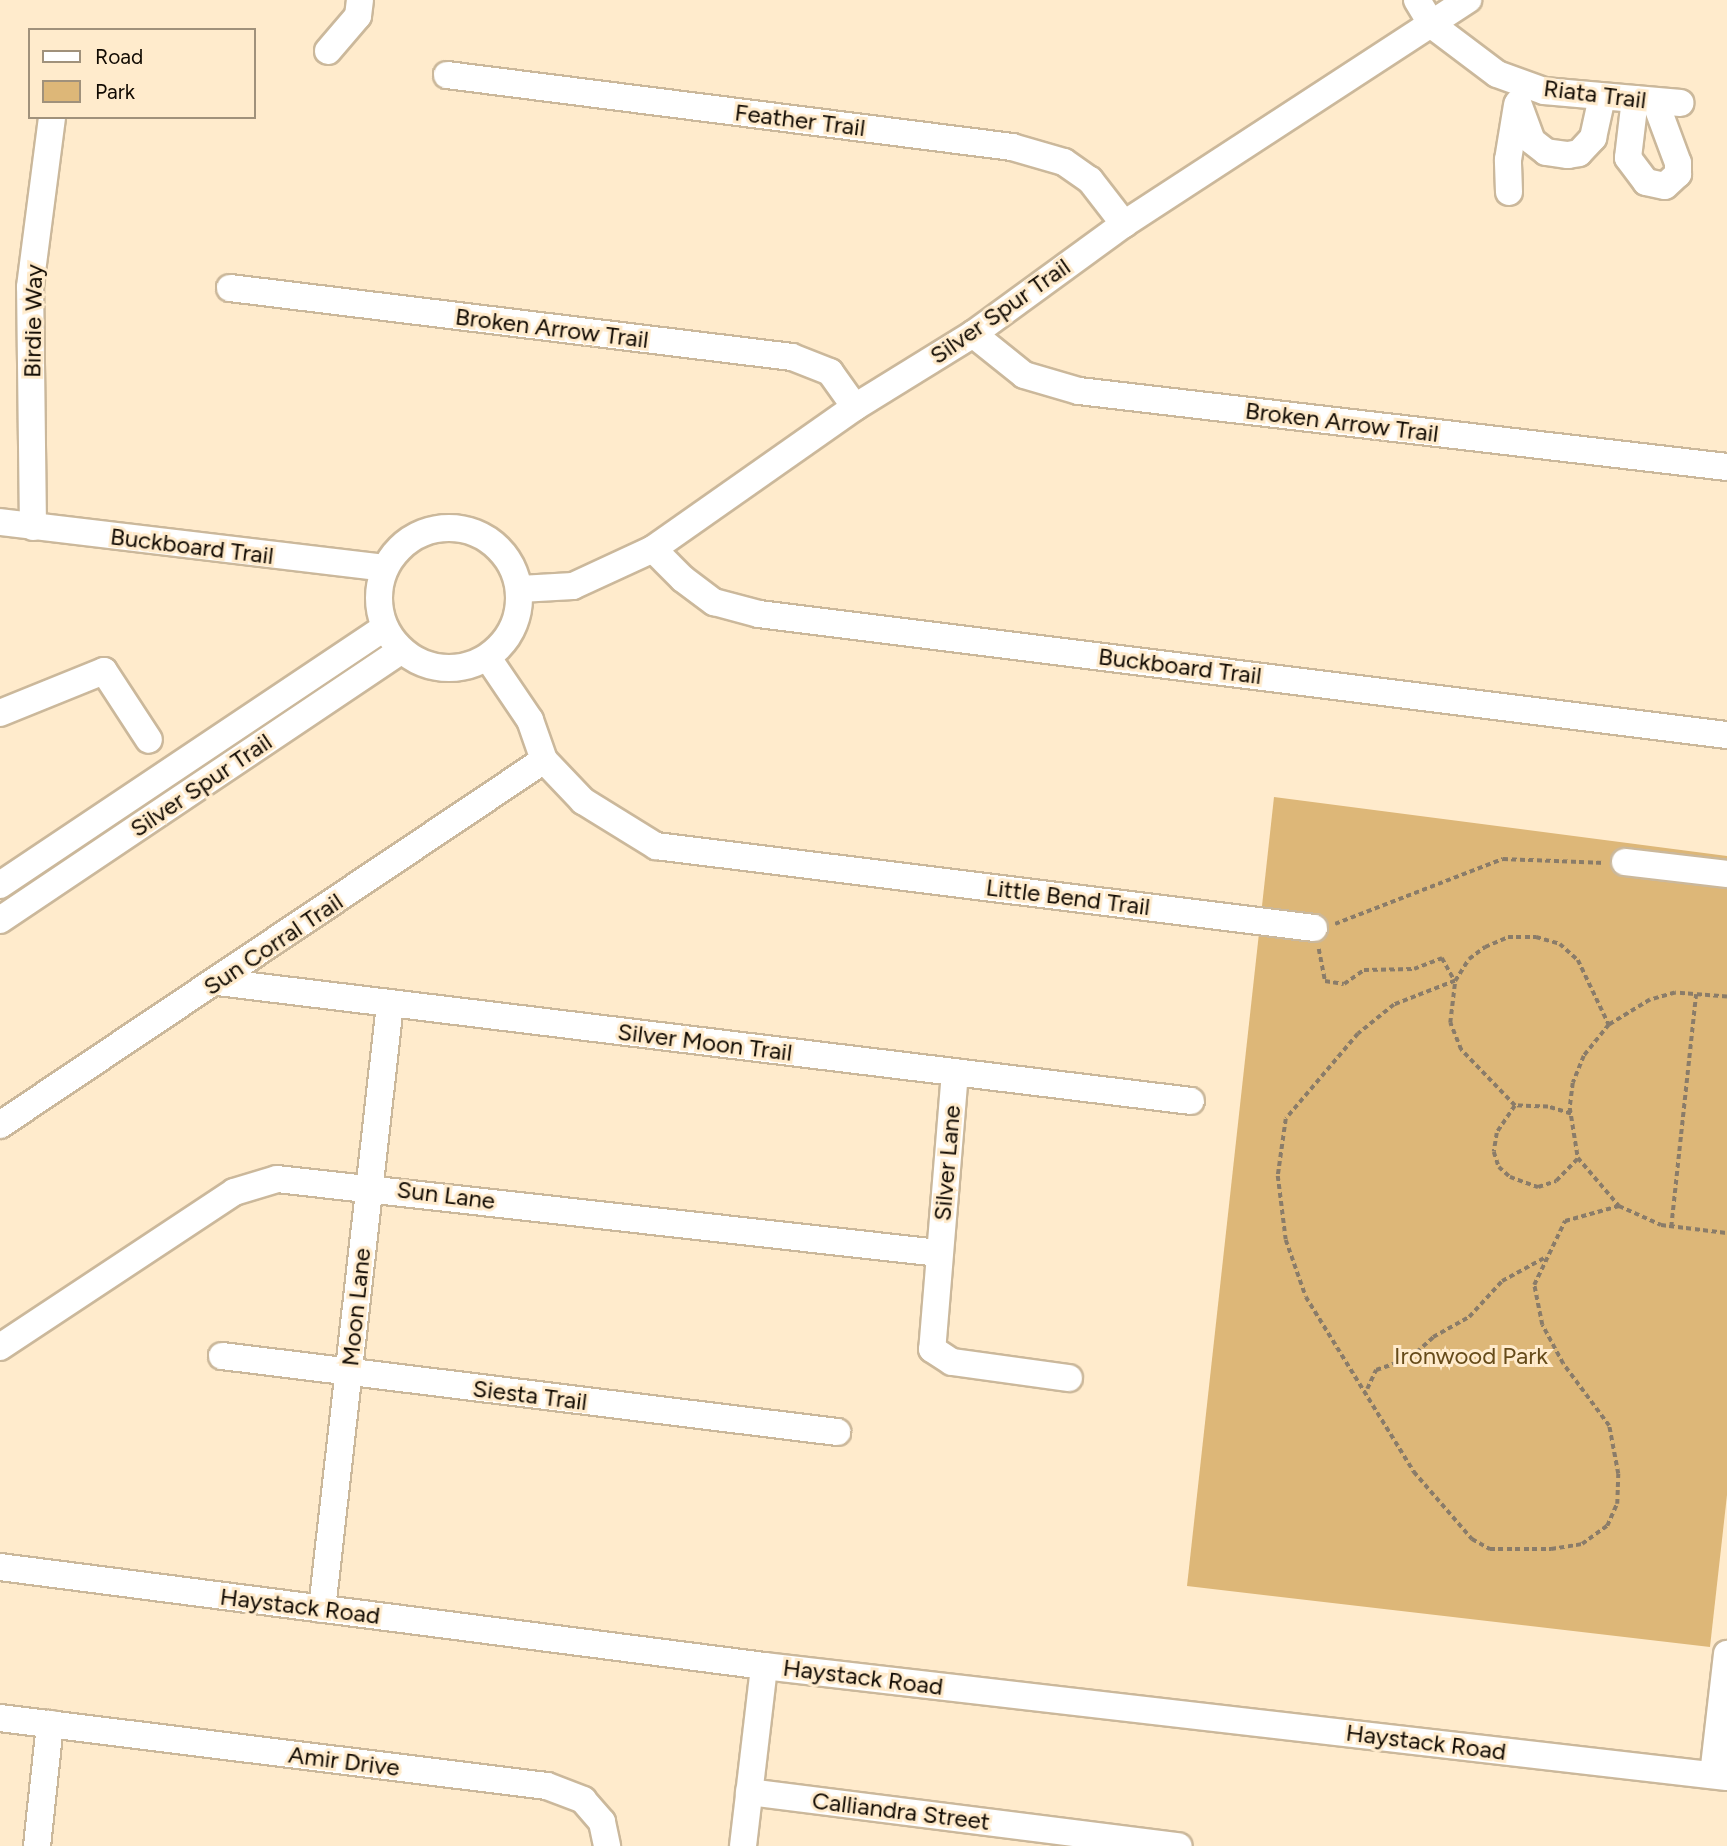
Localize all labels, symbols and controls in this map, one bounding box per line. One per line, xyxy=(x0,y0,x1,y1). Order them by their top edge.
legend xyxy=(28,28,256,119)
text: Road xyxy=(95,44,143,69)
street label: Riata Trail xyxy=(1542,73,1648,115)
text: Park xyxy=(95,79,135,104)
street label: Feather Trail xyxy=(733,98,867,142)
street label: Silver Spur Trail xyxy=(924,252,1076,370)
street label: Birdie Way xyxy=(18,264,48,378)
street label: Broken Arrow Trail xyxy=(454,302,650,354)
street label: Broken Arrow Trail xyxy=(1244,396,1440,448)
street label: Buckboard Trail xyxy=(109,522,275,570)
street label: Buckboard Trail xyxy=(1097,642,1263,690)
street label: Silver Spur Trail xyxy=(125,727,277,843)
street label: Little Bend Trail xyxy=(984,873,1152,921)
street label: Sun Corral Trail xyxy=(198,887,348,1001)
street label: Silver Moon Trail xyxy=(616,1017,794,1067)
street label: Silver Lane xyxy=(928,1104,966,1222)
street label: Sun Lane xyxy=(395,1175,497,1215)
street label: Moon Lane xyxy=(335,1246,377,1368)
park label: Ironwood Park xyxy=(1394,1342,1548,1370)
street label: Siesta Trail xyxy=(471,1374,589,1416)
street label: Haystack Road xyxy=(218,1582,382,1630)
street label: Haystack Road xyxy=(781,1653,945,1701)
street label: Haystack Road xyxy=(1344,1718,1508,1766)
street label: Amir Drive xyxy=(287,1740,401,1782)
street label: Calliandra Street xyxy=(810,1786,992,1836)

